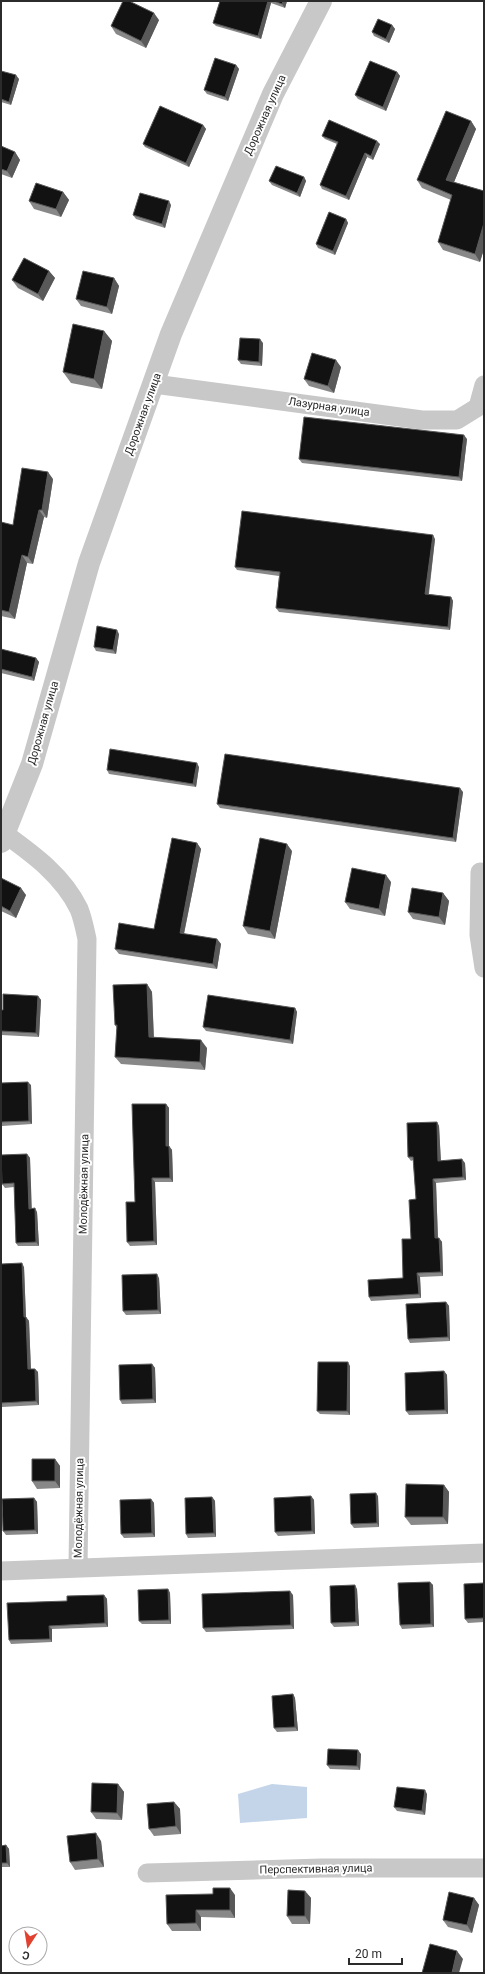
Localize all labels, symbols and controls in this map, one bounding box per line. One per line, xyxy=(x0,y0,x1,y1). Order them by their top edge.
street label: Дорожная улица xyxy=(241,73,289,157)
street label: Дорожная улица xyxy=(122,371,164,457)
street label: Лазурная улица xyxy=(287,395,371,419)
street label: Дорожная улица xyxy=(25,680,61,766)
street label: Молодёжная улица xyxy=(77,1134,91,1234)
street label: Молодёжная улица xyxy=(72,1458,86,1558)
street label: Перспективная улица xyxy=(259,1862,373,1876)
north arrow xyxy=(8,1926,48,1966)
scale bar xyxy=(349,1940,402,1966)
text: 20 m xyxy=(355,1947,382,1961)
text: С xyxy=(21,1948,31,1962)

